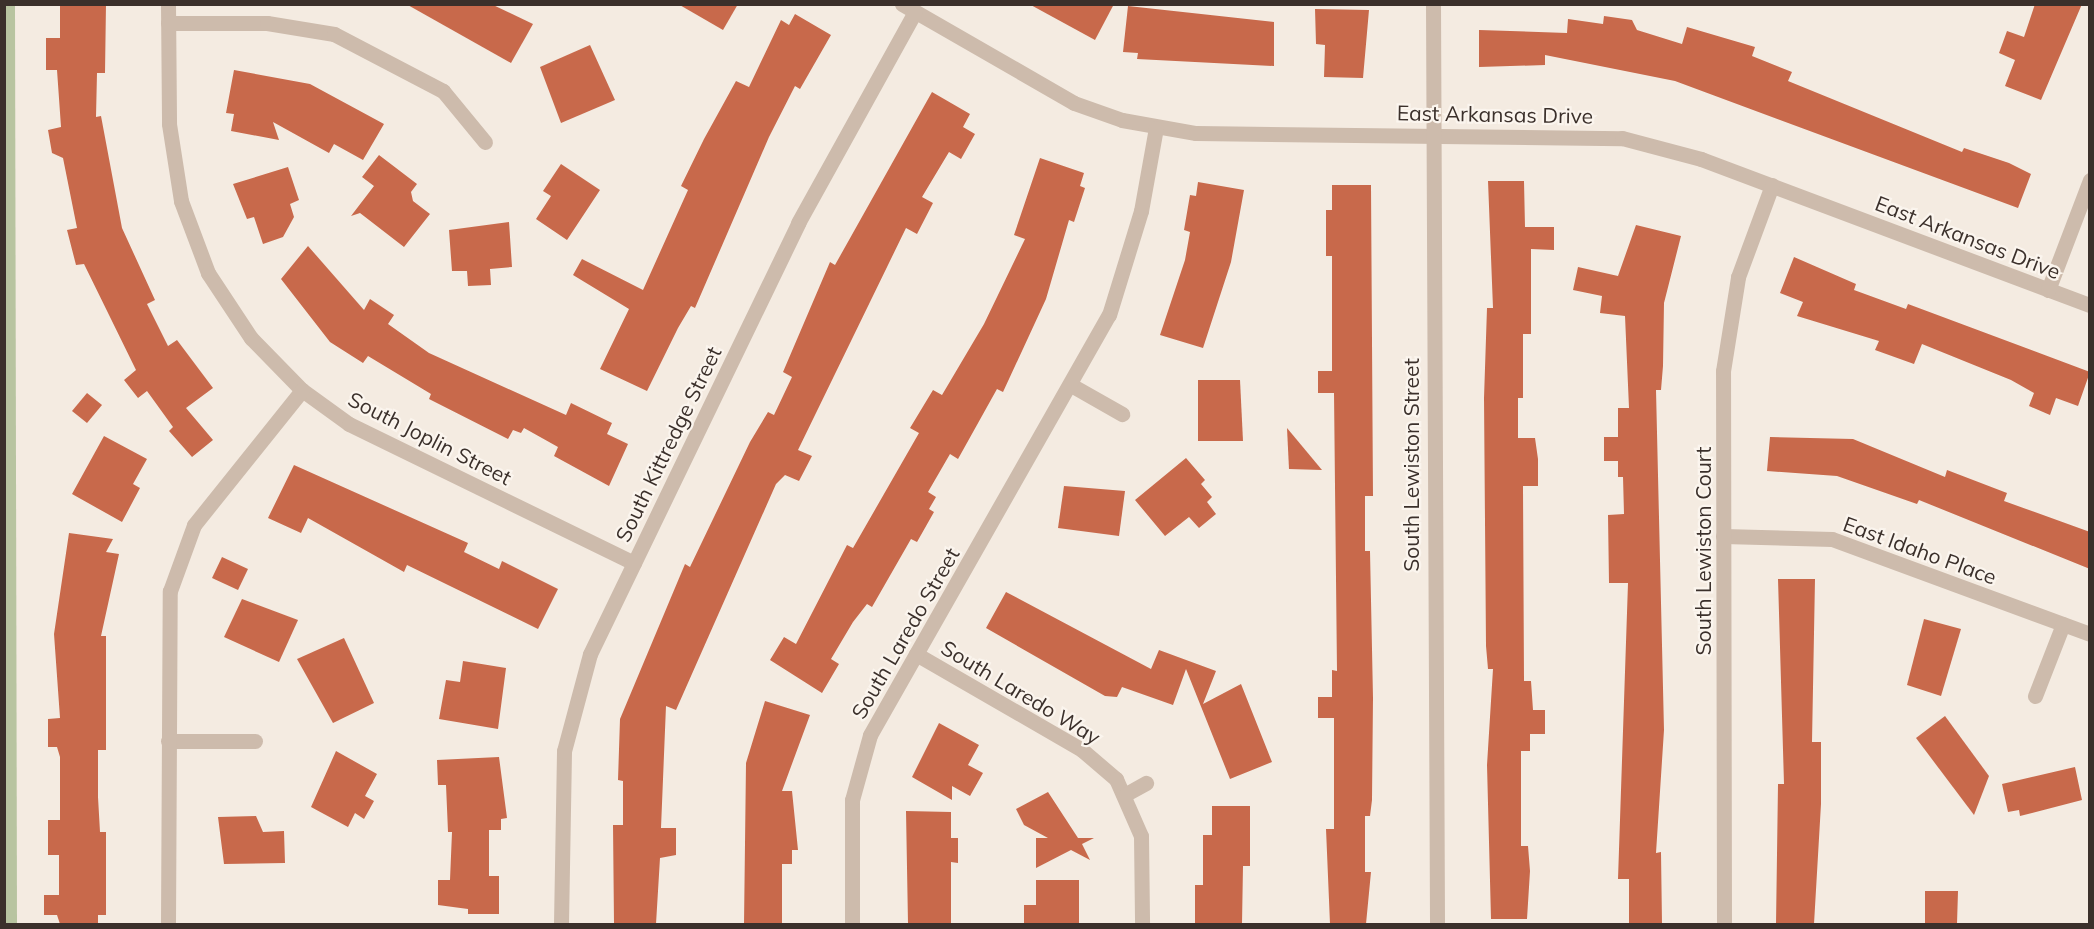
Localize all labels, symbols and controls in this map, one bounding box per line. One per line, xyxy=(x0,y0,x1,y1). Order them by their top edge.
street label: East Arkansas Drive xyxy=(1397,100,1593,128)
street label: East Arkansas Drive xyxy=(1872,190,2064,284)
street label: South Kittredge Street xyxy=(610,342,726,546)
street label: South Lewiston Street xyxy=(1398,358,1424,572)
street label: South Joplin Street xyxy=(344,386,516,490)
street label: South Lewiston Court xyxy=(1690,447,1716,655)
street label: East Idaho Place xyxy=(1840,511,2000,589)
street label: South Laredo Street xyxy=(846,543,964,723)
street label: South Laredo Way xyxy=(937,635,1105,749)

